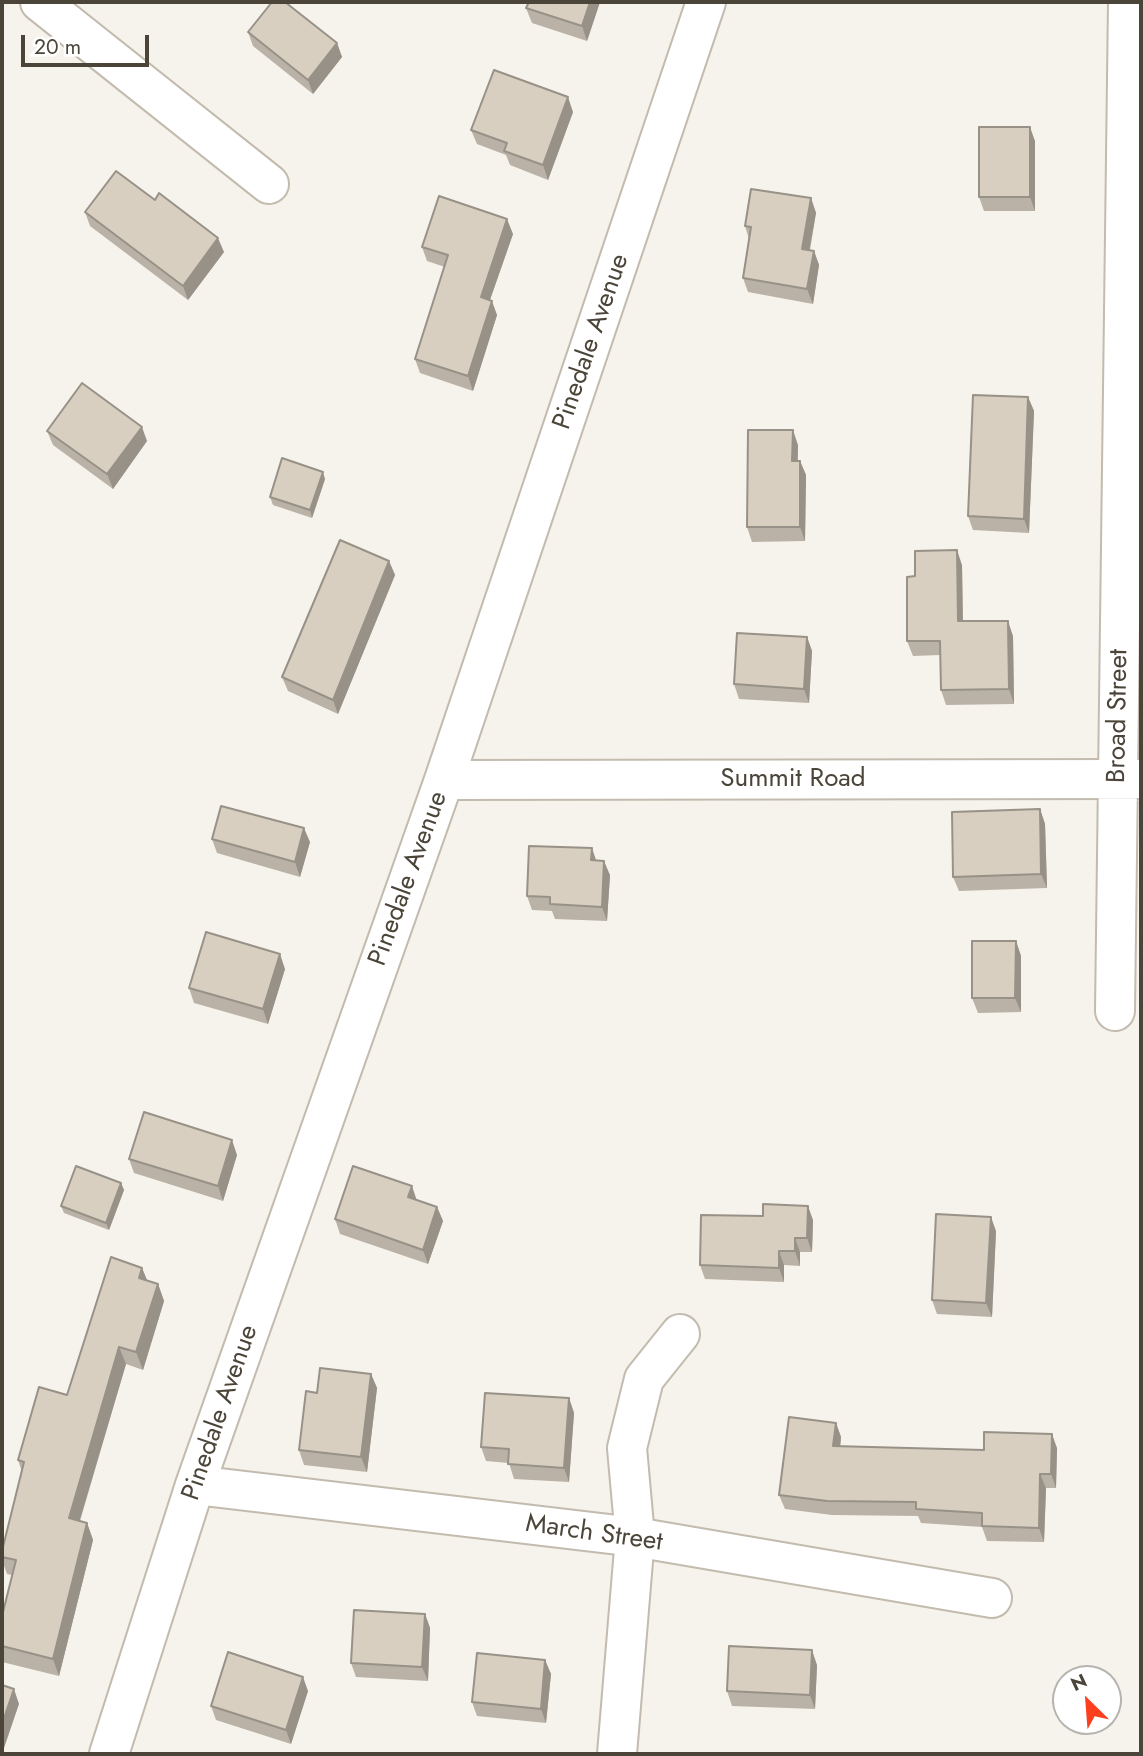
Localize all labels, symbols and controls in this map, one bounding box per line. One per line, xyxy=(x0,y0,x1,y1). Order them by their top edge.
scale bar xyxy=(24,21,152,65)
text: 20 m xyxy=(34,32,81,62)
street label: Pinedale Avenue xyxy=(547,250,637,434)
street label: Broad Street xyxy=(1102,649,1136,783)
street label: Summit Road xyxy=(720,764,866,796)
street label: Pinedale Avenue xyxy=(363,787,455,971)
street label: Pinedale Avenue xyxy=(176,1321,266,1505)
street label: March Street xyxy=(523,1509,665,1559)
north arrow xyxy=(1052,1665,1122,1735)
text: N xyxy=(1066,1667,1091,1698)

